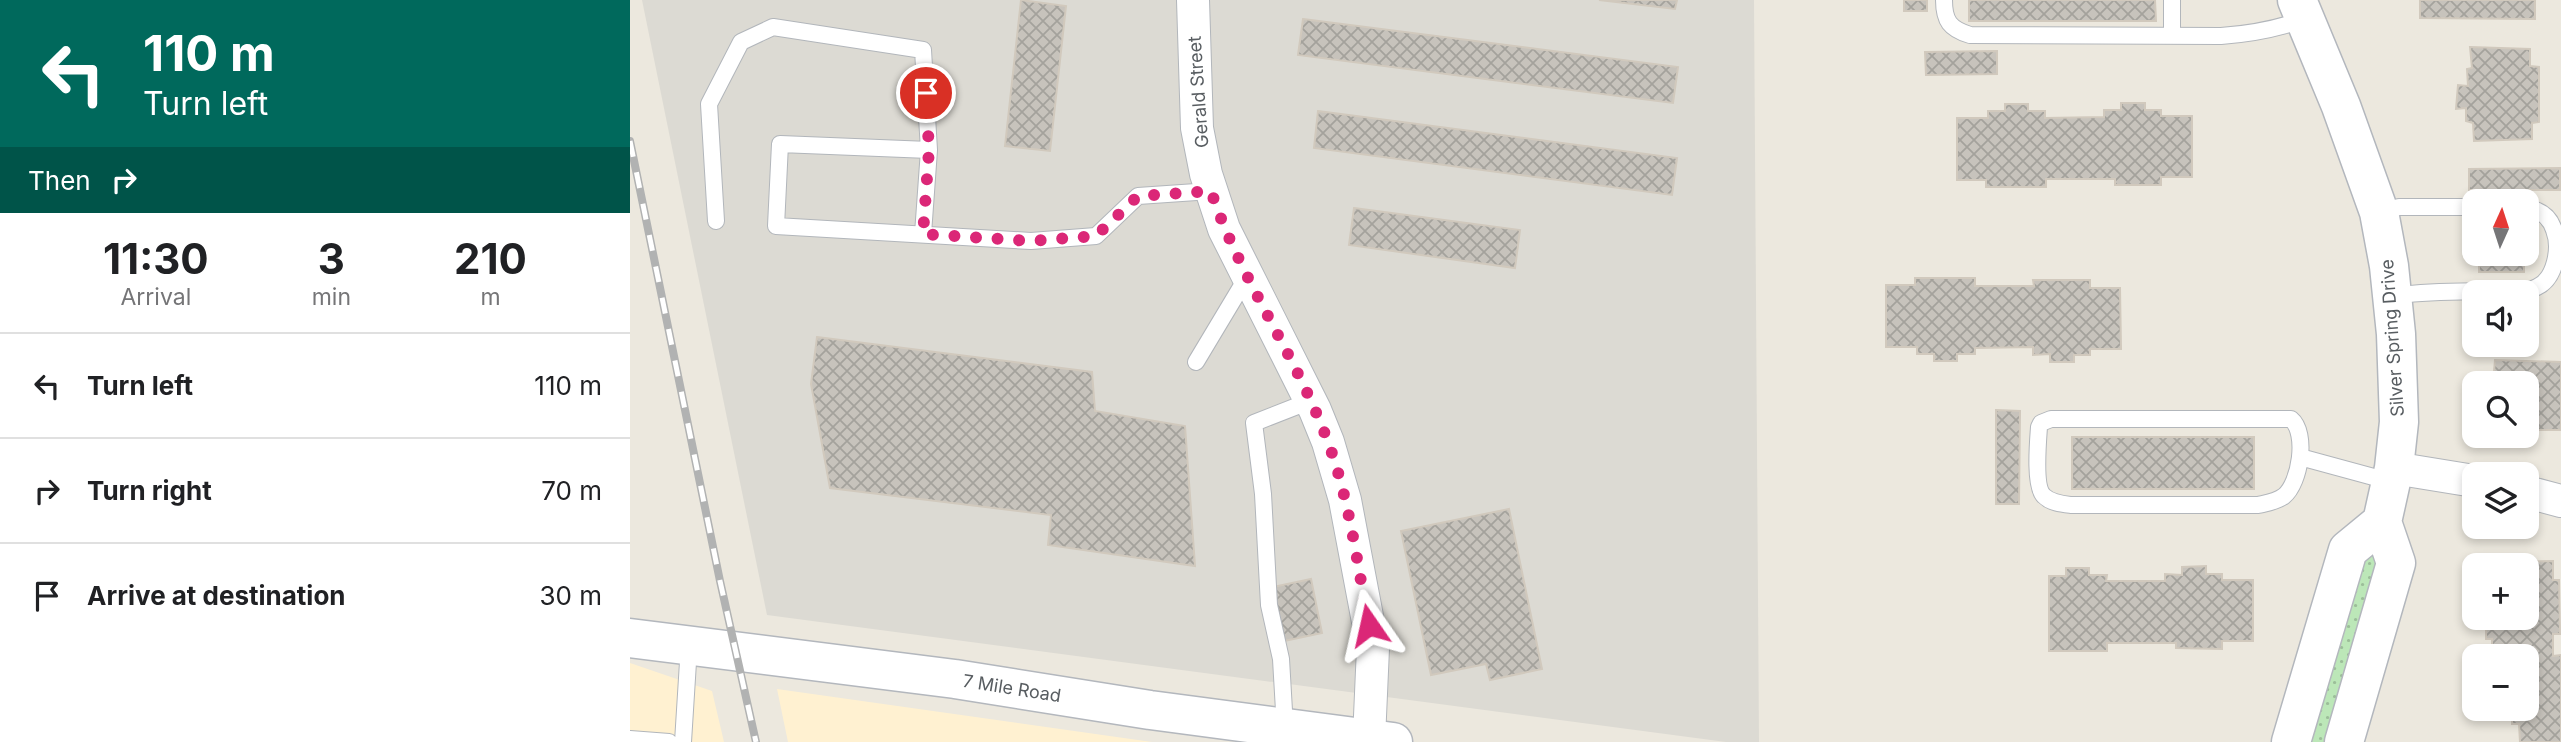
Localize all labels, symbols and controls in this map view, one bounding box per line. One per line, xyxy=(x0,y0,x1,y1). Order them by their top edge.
text: 110 m xyxy=(143,24,275,83)
icon: left xyxy=(28,28,119,119)
street label: Gerald Street xyxy=(1184,35,1212,149)
pin xyxy=(896,63,956,123)
icon: arrive xyxy=(907,74,945,112)
text: Turn left xyxy=(143,84,268,123)
icon: right xyxy=(105,161,143,199)
text: Then xyxy=(28,165,91,196)
north arrow xyxy=(2462,189,2539,266)
map controls xyxy=(2462,189,2539,721)
text: 11:30 xyxy=(103,233,209,284)
text: 3 xyxy=(318,233,345,284)
text: 210 xyxy=(454,233,527,284)
street label: Silver Spring Drive xyxy=(2376,259,2408,417)
button: sound xyxy=(2462,280,2539,357)
text: Arrival xyxy=(120,283,191,311)
text: min xyxy=(312,283,351,311)
text: m xyxy=(480,283,501,311)
icon: left xyxy=(28,367,66,405)
text: Turn left xyxy=(87,370,193,401)
text: 110 m xyxy=(534,370,602,401)
button: search xyxy=(2462,371,2539,448)
button: layers xyxy=(2462,462,2539,539)
icon: right xyxy=(28,472,66,510)
text: Turn right xyxy=(87,475,212,506)
text: 70 m xyxy=(541,475,602,506)
button: + xyxy=(2462,553,2539,630)
icon: arrive xyxy=(28,577,66,615)
text: Arrive at destination xyxy=(87,580,346,611)
text: 30 m xyxy=(539,580,602,611)
position arrow xyxy=(1332,588,1406,662)
button: − xyxy=(2462,644,2539,721)
street label: 7 Mile Road xyxy=(961,670,1063,706)

